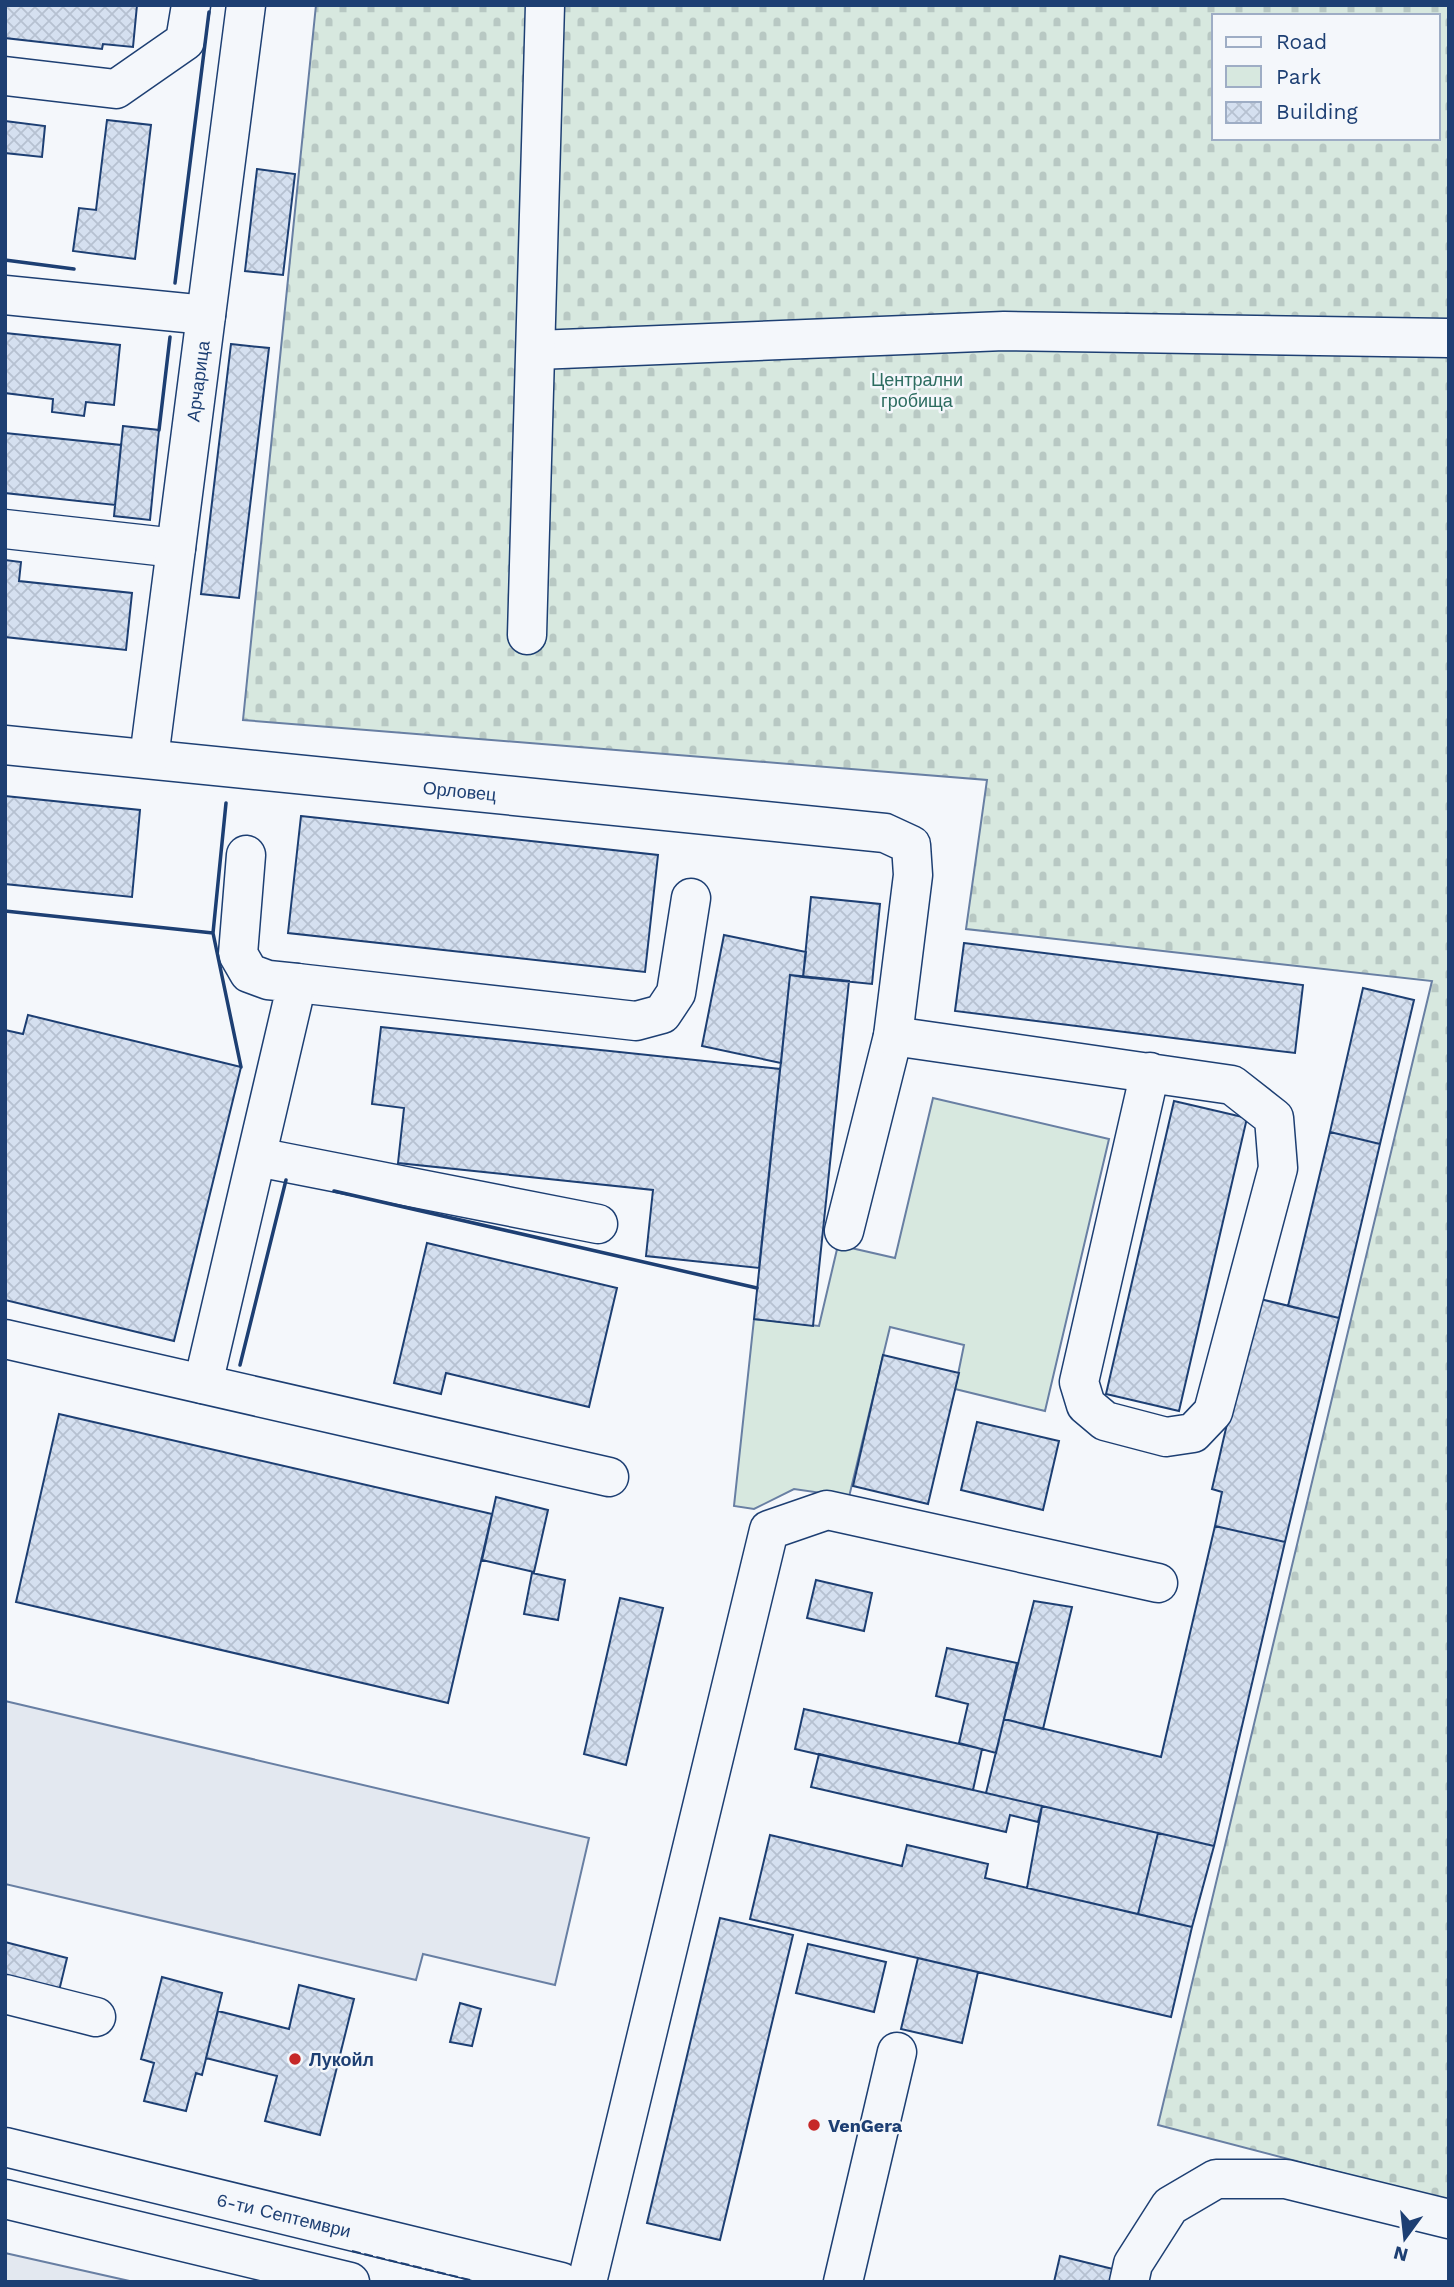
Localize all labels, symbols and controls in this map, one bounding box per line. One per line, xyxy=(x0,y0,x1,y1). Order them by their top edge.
legend xyxy=(1212,14,1440,140)
text: Road xyxy=(1276,29,1327,54)
text: Park xyxy=(1276,64,1321,89)
text: Building xyxy=(1276,99,1358,124)
street label: Арчарица xyxy=(182,338,213,423)
park label: Централни гробища xyxy=(871,369,963,411)
street label: Орловец xyxy=(422,776,498,805)
place label: Лукойл xyxy=(309,2049,374,2070)
marker: Лукойл xyxy=(287,2051,303,2067)
place label: VenGera xyxy=(828,2115,903,2136)
marker: VenGera xyxy=(806,2117,822,2133)
street label: 6-ти Септември xyxy=(215,2188,353,2241)
north arrow xyxy=(1370,2203,1440,2273)
text: N xyxy=(1391,2241,1411,2267)

